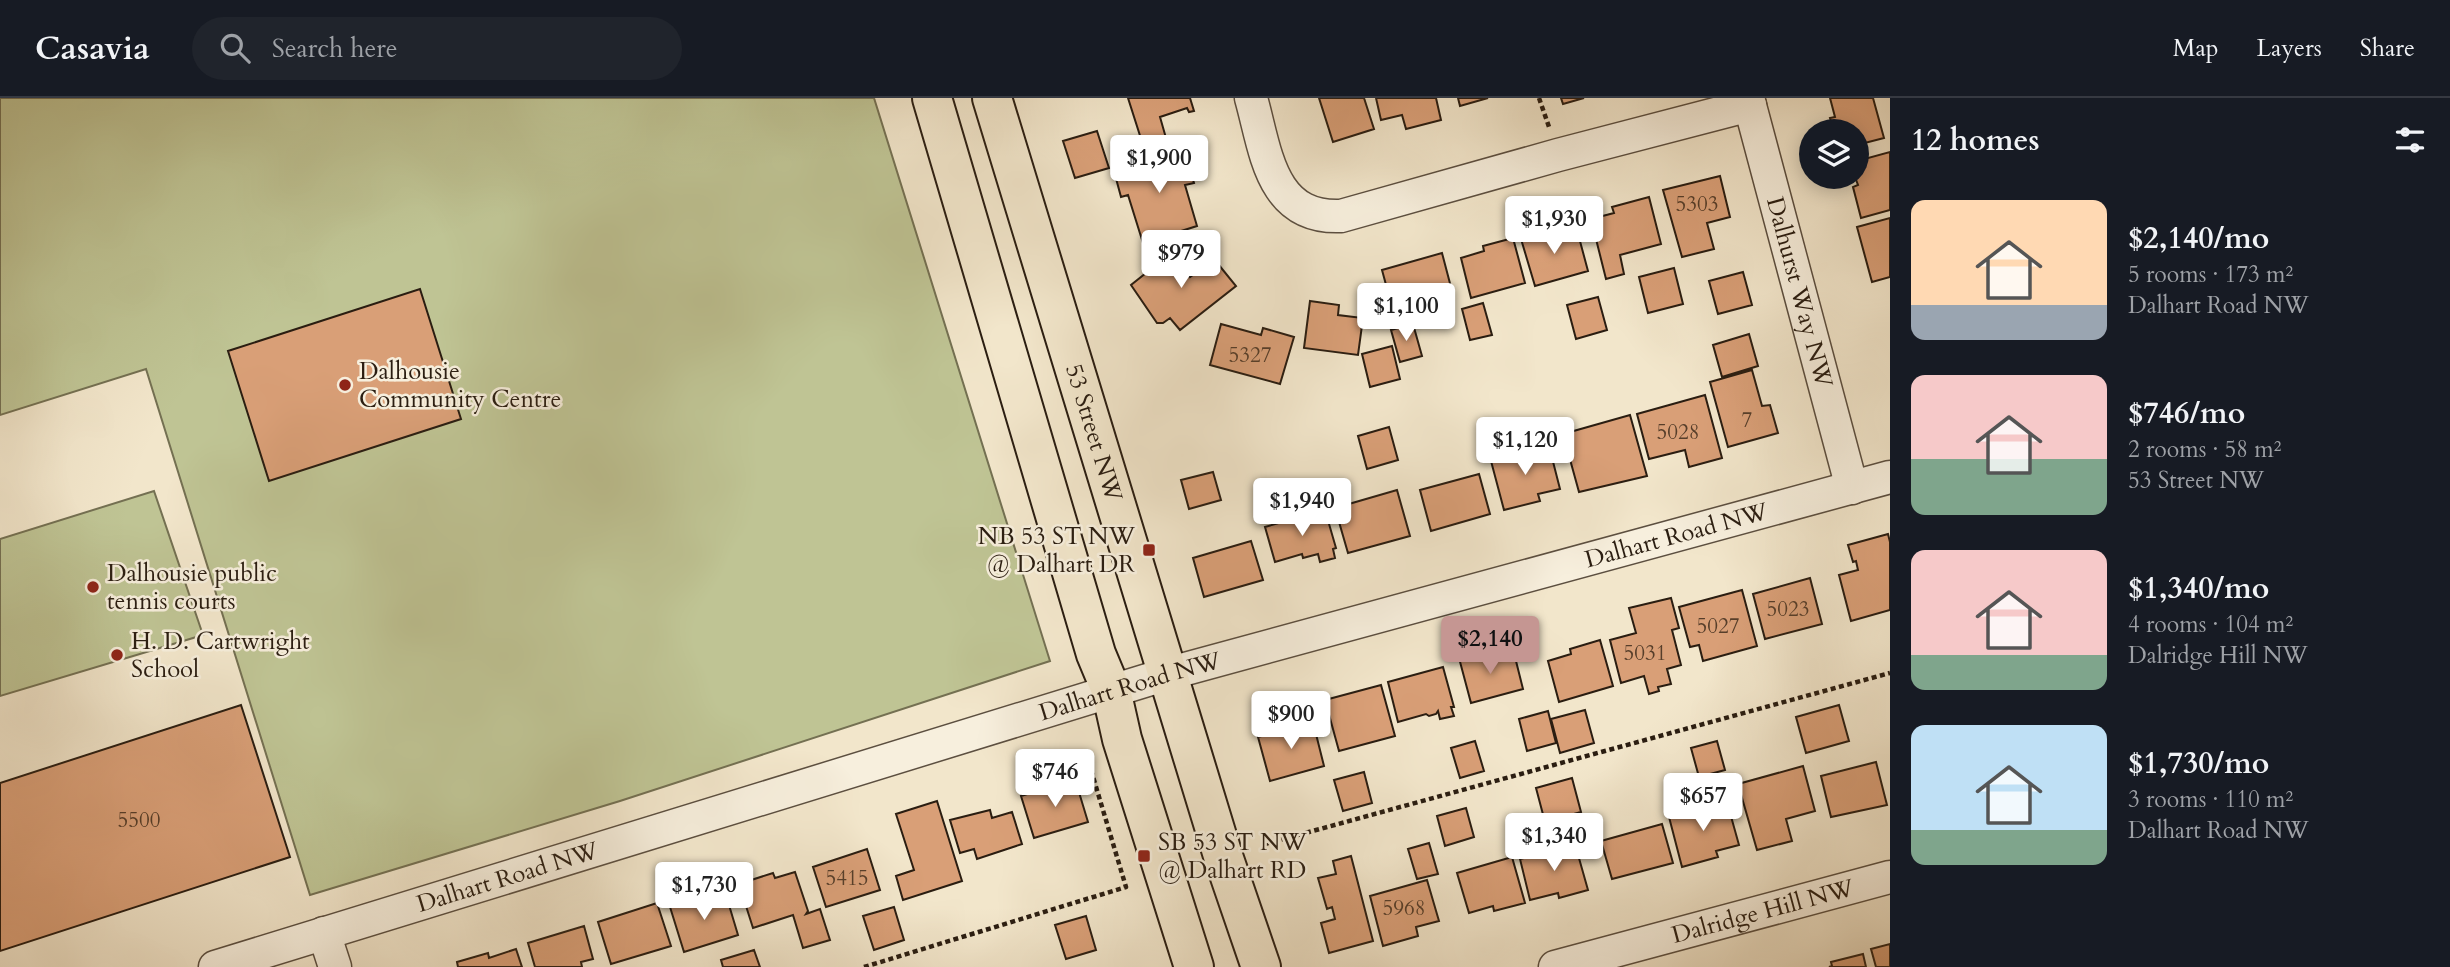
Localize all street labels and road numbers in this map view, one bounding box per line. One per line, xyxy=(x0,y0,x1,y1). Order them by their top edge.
street label: Dalhurst Way NW xyxy=(1759,193,1841,392)
street label: 53 Street NW xyxy=(1058,360,1131,506)
street label: Dalhart Road NW xyxy=(1581,494,1772,576)
street label: Dalhart Road NW xyxy=(1035,643,1225,729)
street label: Dalhart Road NW xyxy=(412,833,603,920)
street label: Dalridge Hill NW xyxy=(1668,871,1858,951)

